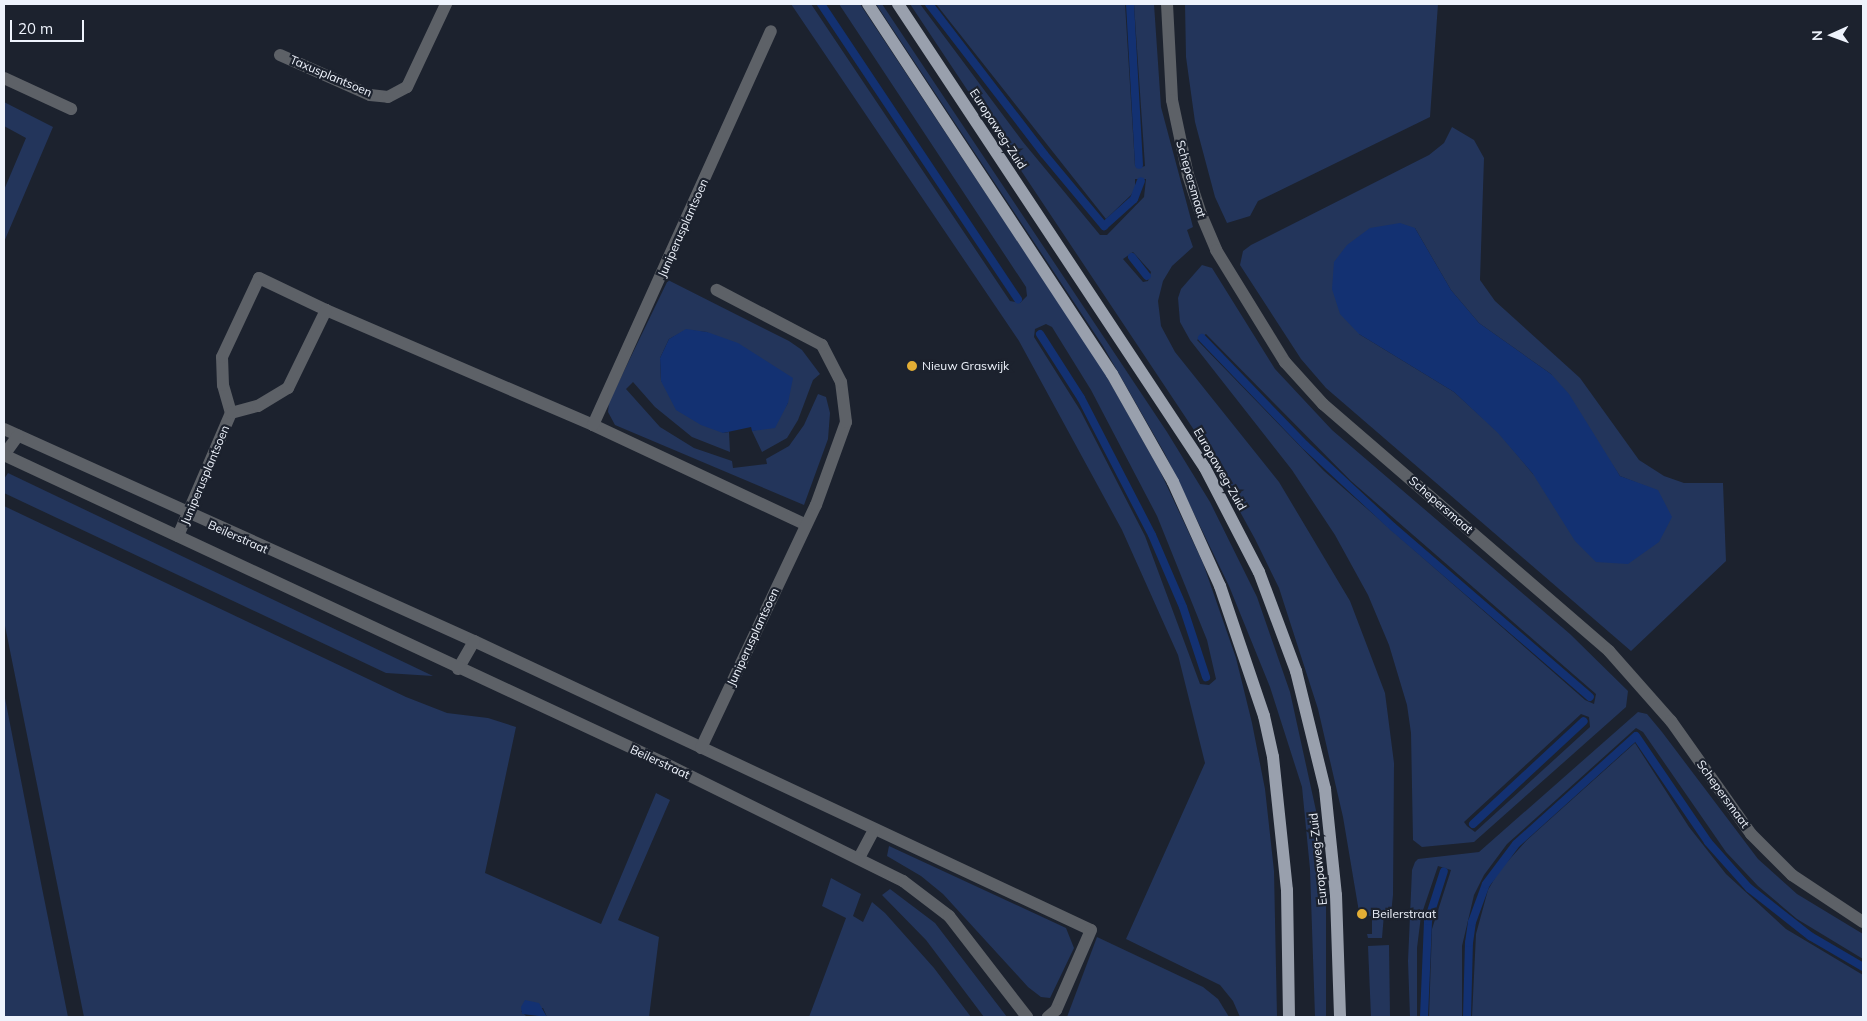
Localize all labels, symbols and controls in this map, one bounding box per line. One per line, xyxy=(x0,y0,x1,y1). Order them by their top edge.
scale bar xyxy=(12,10,86,42)
north arrow xyxy=(1807,10,1857,60)
text: 20 m xyxy=(18,19,53,38)
text: N xyxy=(1808,30,1826,41)
street label: Taxusplantsoen xyxy=(288,52,374,100)
street label: Europaweg-Zuid xyxy=(967,86,1029,172)
street label: Schepersmaat xyxy=(1173,139,1209,219)
street label: Juniperusplantsoen xyxy=(655,176,711,280)
place label: Nieuw Graswijk xyxy=(922,359,1009,373)
marker: Nieuw Graswijk xyxy=(906,360,918,372)
street label: Juniperusplantsoen xyxy=(178,423,232,527)
street label: Europaweg-Zuid xyxy=(1191,425,1249,513)
street label: Schepersmaat xyxy=(1406,473,1476,537)
street label: Beilerstraat xyxy=(206,517,270,557)
street label: Juniperusplantsoen xyxy=(724,586,782,688)
street label: Beilerstraat xyxy=(628,742,692,782)
street label: Schepersmaat xyxy=(1694,757,1752,831)
street label: Europaweg-Zuid xyxy=(1306,812,1330,906)
place label: Beilerstraat xyxy=(1372,907,1436,921)
marker: Beilerstraat xyxy=(1356,908,1368,920)

